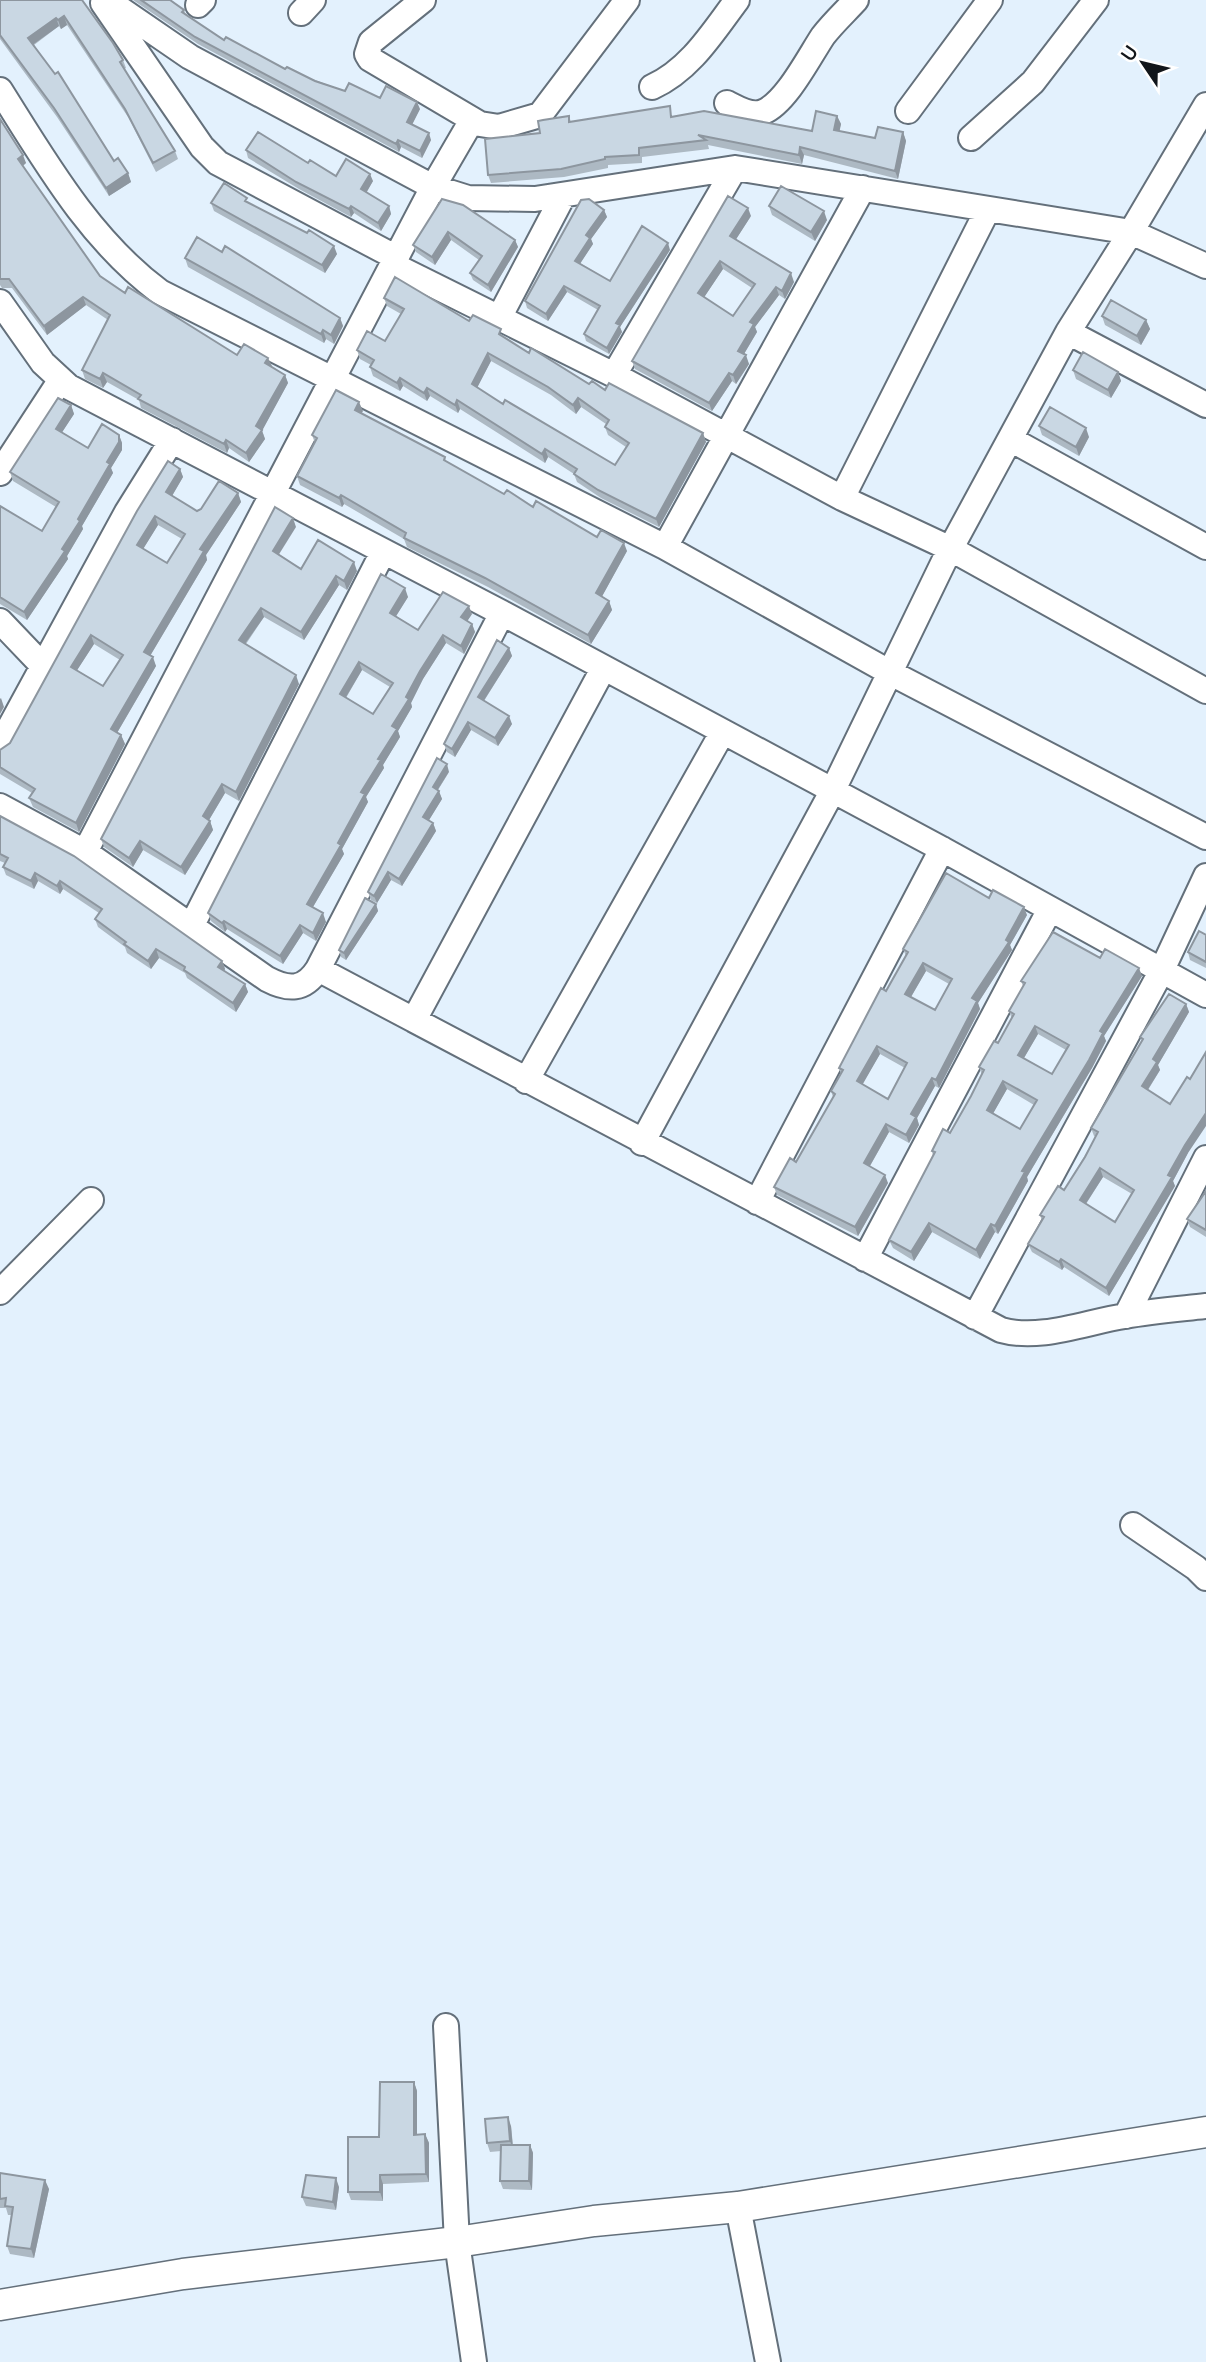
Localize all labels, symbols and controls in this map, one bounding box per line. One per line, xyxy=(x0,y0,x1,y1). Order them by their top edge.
north arrow xyxy=(1108,28,1178,98)
text: U xyxy=(1115,40,1144,66)

